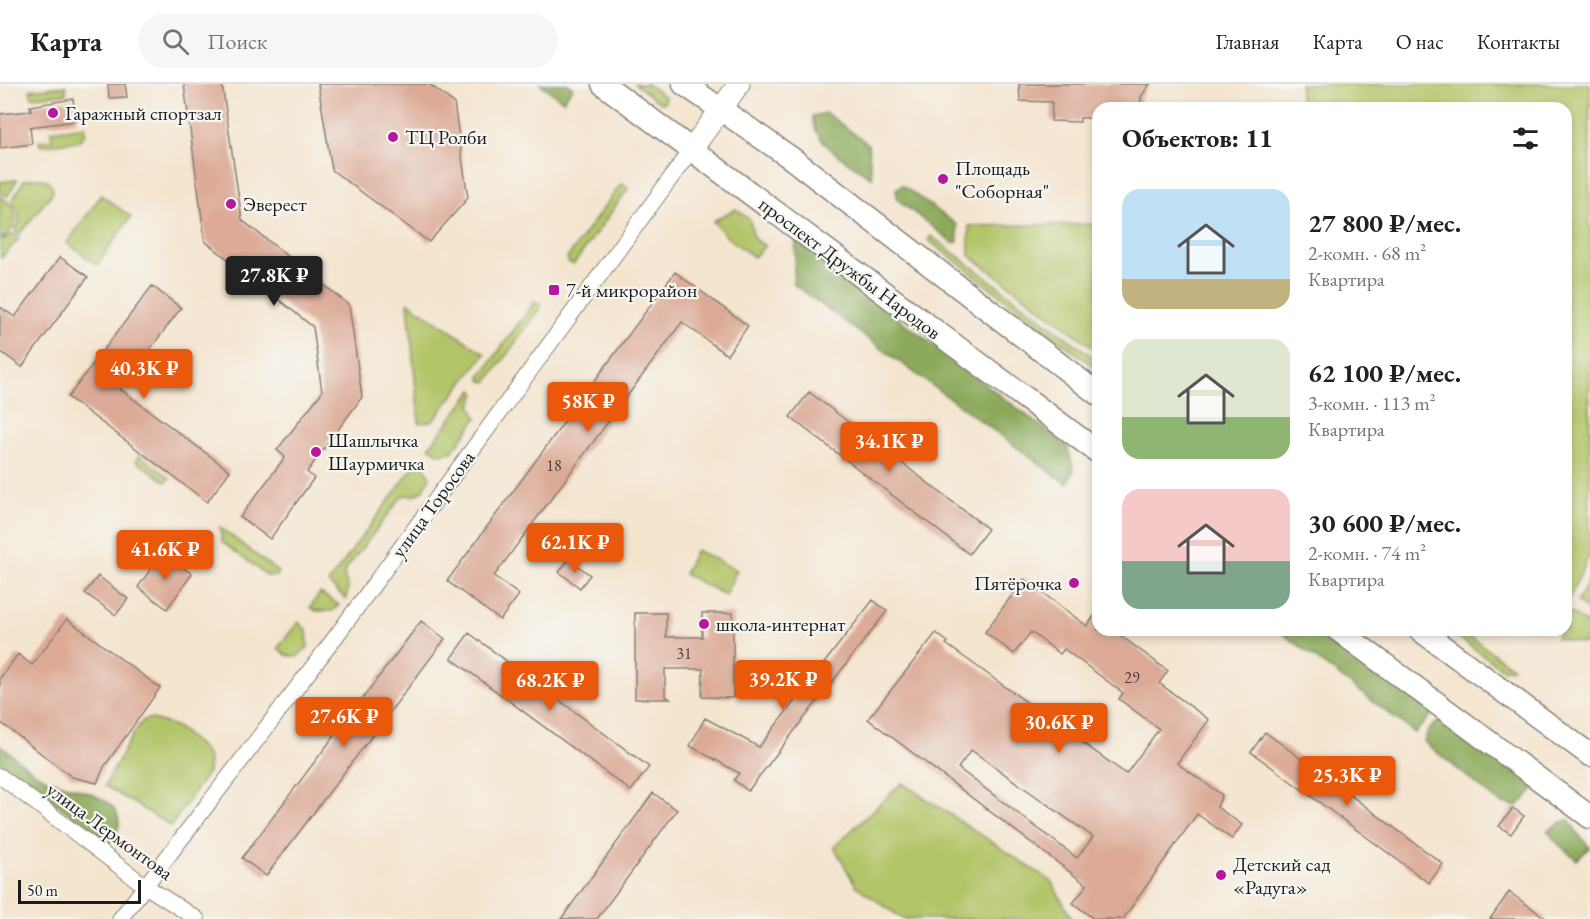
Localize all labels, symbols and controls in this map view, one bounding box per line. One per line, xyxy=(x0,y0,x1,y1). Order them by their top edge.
search box xyxy=(138,14,558,68)
text: Карта xyxy=(30,23,102,59)
icon: search xyxy=(159,25,192,58)
text: Поиск xyxy=(207,27,267,56)
text: Главная xyxy=(1215,28,1279,55)
text: Карта xyxy=(1312,28,1363,55)
text: О нас xyxy=(1396,28,1444,55)
text: Контакты xyxy=(1477,28,1560,55)
place label: Гаражный спортзал xyxy=(65,100,222,126)
marker: Гаражный спортзал xyxy=(46,106,60,120)
text: Объектов: 11 xyxy=(1122,121,1273,155)
icon: filters xyxy=(1509,122,1542,155)
place label: ТЦ Ролби xyxy=(405,124,487,150)
marker: ТЦ Ролби xyxy=(386,130,400,144)
place label: Площадь "Соборная" xyxy=(955,155,1049,204)
marker: Площадь "Соборная" xyxy=(936,172,950,186)
place label: Эверест xyxy=(243,191,307,217)
street label: проспект Дружбы Народов xyxy=(754,191,946,345)
marker: Эверест xyxy=(224,197,238,211)
text: 27 800 ₽/мес. xyxy=(1308,206,1461,240)
icon: home xyxy=(1170,213,1242,285)
text: 2-комн. · 68 m² xyxy=(1308,240,1426,266)
pin: 27.8K ₽ xyxy=(219,256,329,307)
text: 27.8K ₽ xyxy=(240,262,308,288)
text: Квартира xyxy=(1308,266,1385,292)
place label: 7-й микрорайон xyxy=(566,277,697,303)
marker: 7-й микрорайон xyxy=(547,283,561,297)
pin: 40.3K ₽ xyxy=(89,349,199,400)
text: 40.3K ₽ xyxy=(110,355,178,381)
text: 62 100 ₽/мес. xyxy=(1308,356,1461,390)
icon: home xyxy=(1170,363,1242,435)
pin: 58K ₽ xyxy=(546,382,630,433)
text: 58K ₽ xyxy=(561,388,615,414)
text: 3-комн. · 113 m² xyxy=(1308,390,1436,416)
text: Квартира xyxy=(1308,416,1385,442)
pin: 34.1K ₽ xyxy=(834,422,944,473)
place label: Шашлычка Шаурмичка xyxy=(328,427,425,476)
text: 34.1K ₽ xyxy=(855,428,923,454)
marker: Шашлычка Шаурмичка xyxy=(309,445,323,459)
street label: улица Торосова xyxy=(385,445,481,563)
house number: 18 xyxy=(546,455,562,476)
text: 30 600 ₽/мес. xyxy=(1308,506,1461,540)
icon: home xyxy=(1170,513,1242,585)
pin: 62.1K ₽ xyxy=(520,523,630,574)
text: 62.1K ₽ xyxy=(541,529,609,555)
pin: 41.6K ₽ xyxy=(110,530,220,581)
text: 41.6K ₽ xyxy=(131,536,199,562)
text: 2-комн. · 74 m² xyxy=(1308,540,1426,566)
text: Квартира xyxy=(1308,566,1385,592)
place label: Пятёрочка xyxy=(974,570,1062,596)
marker: Пятёрочка xyxy=(1067,576,1081,590)
place label: школа-интернат xyxy=(716,611,845,637)
marker: школа-интернат xyxy=(697,617,711,631)
house number: 31 xyxy=(676,643,692,664)
pin: 39.2K ₽ xyxy=(728,660,838,711)
pin: 68.2K ₽ xyxy=(495,661,605,712)
text: 39.2K ₽ xyxy=(749,666,817,692)
text: 68.2K ₽ xyxy=(516,667,584,693)
house number: 29 xyxy=(1124,667,1140,688)
pin: 27.6K ₽ xyxy=(289,697,399,748)
text: 27.6K ₽ xyxy=(310,703,378,729)
pin: 30.6K ₽ xyxy=(1004,703,1114,754)
text: 30.6K ₽ xyxy=(1025,709,1093,735)
pin: 25.3K ₽ xyxy=(1292,756,1402,807)
text: 25.3K ₽ xyxy=(1313,762,1381,788)
street label: улица Лермонтова xyxy=(42,776,178,886)
place label: Детский сад «Радуга» xyxy=(1233,851,1331,900)
marker: Детский сад «Радуга» xyxy=(1214,868,1228,882)
scale bar xyxy=(18,877,141,904)
text: 50 m xyxy=(27,880,58,901)

